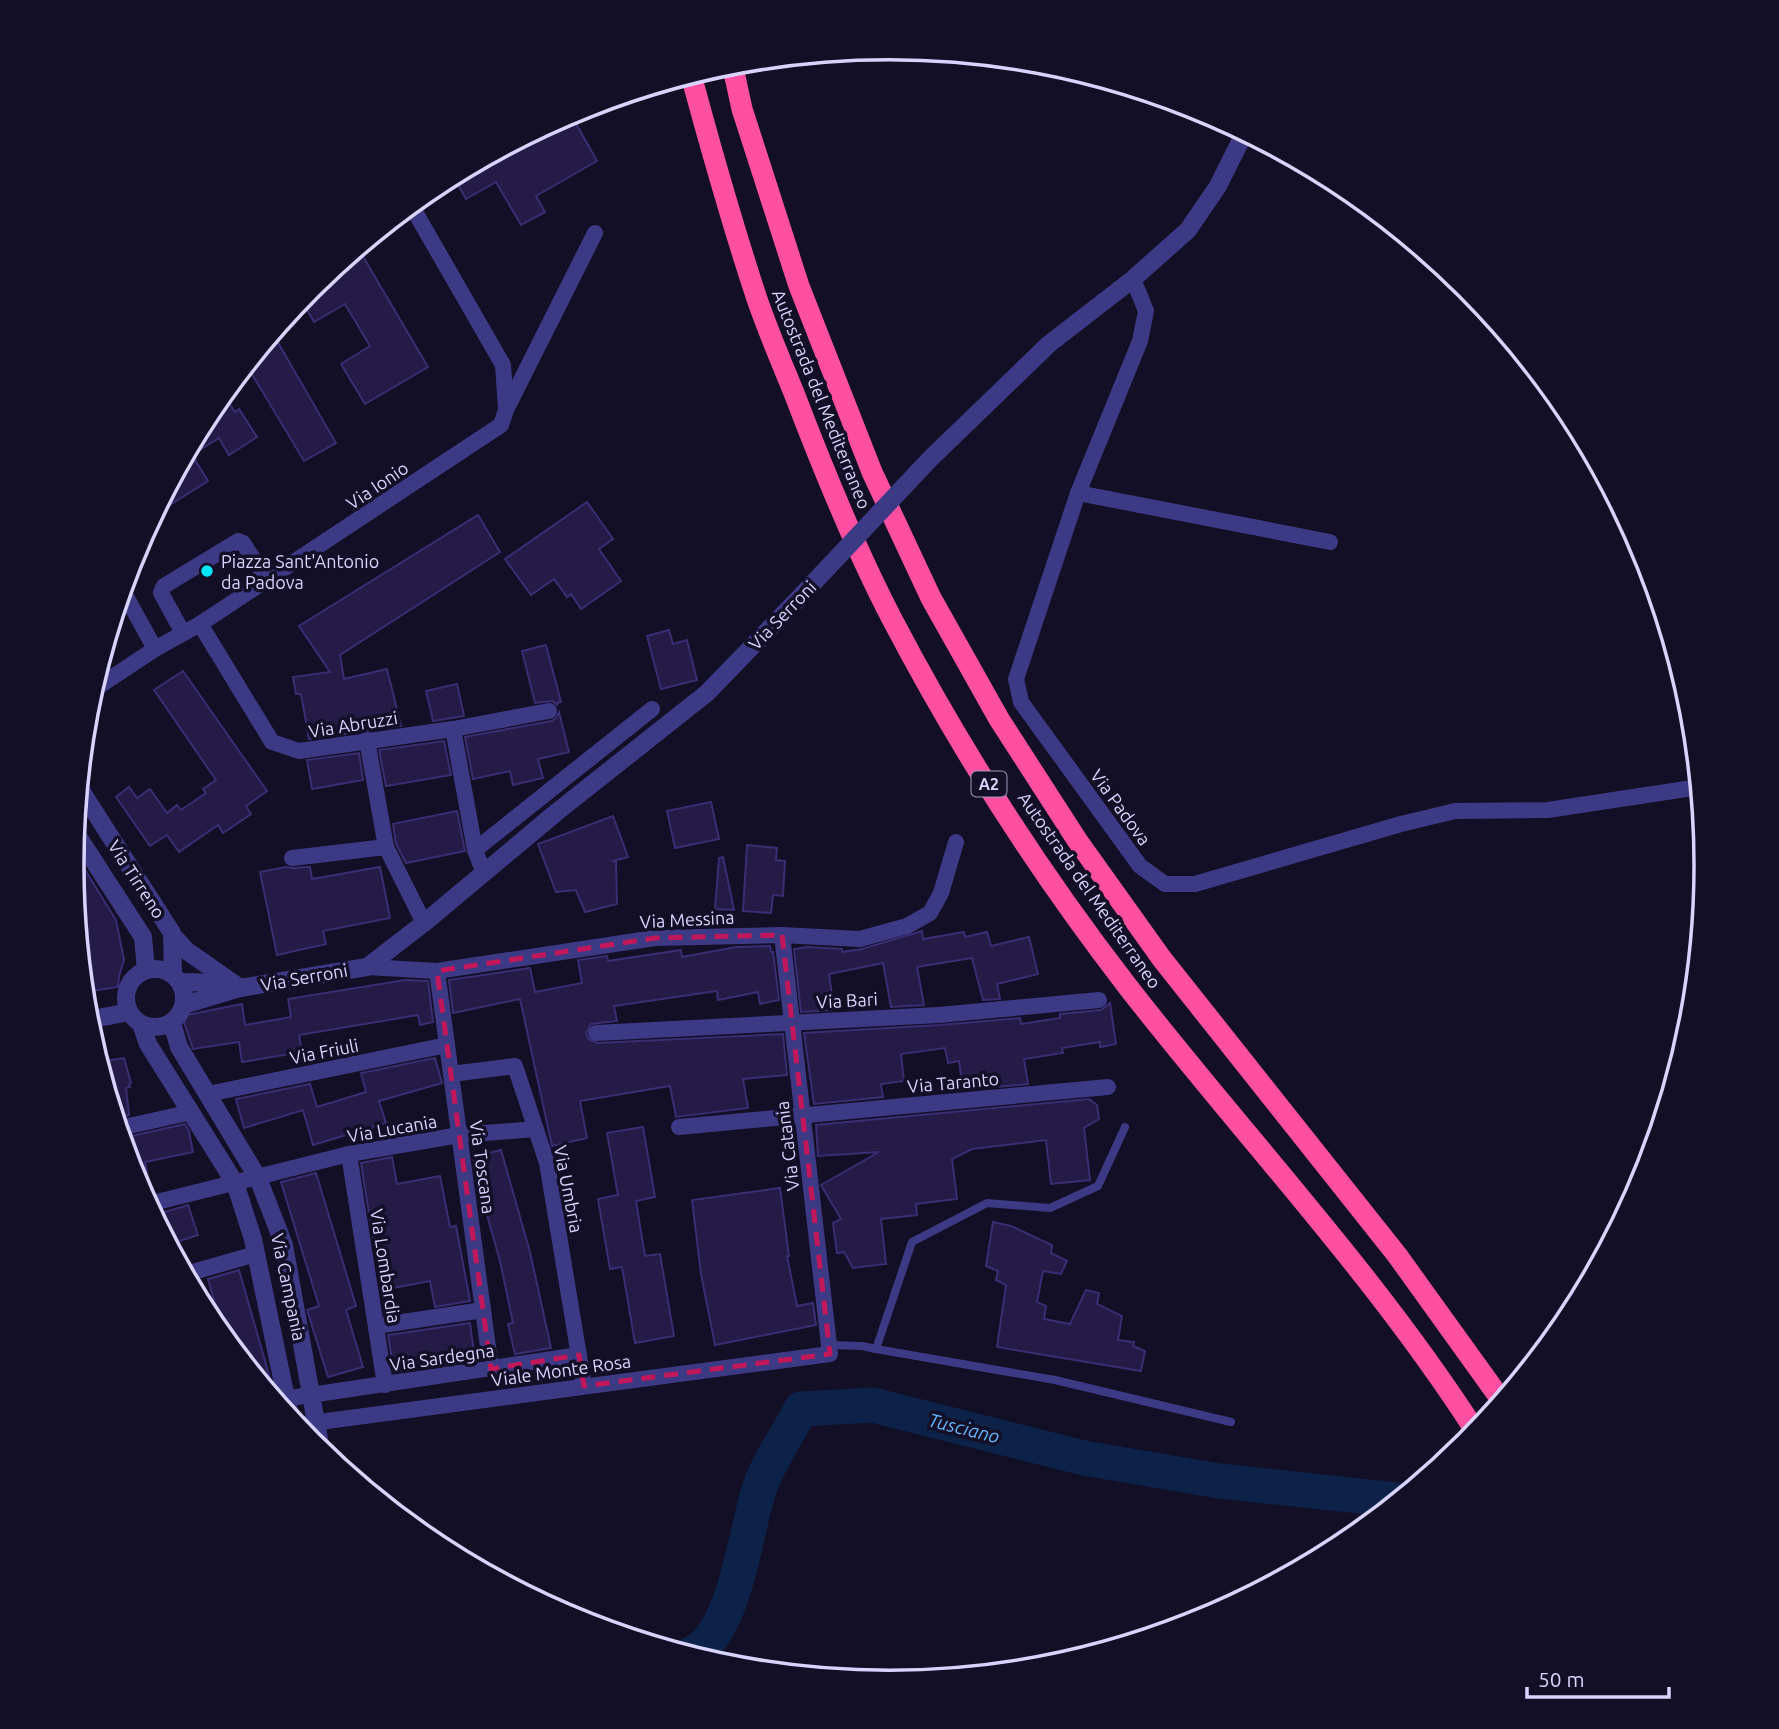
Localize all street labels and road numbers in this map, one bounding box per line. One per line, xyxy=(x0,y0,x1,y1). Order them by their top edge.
street label: Autostrada del Mediterraneo xyxy=(769,286,875,512)
street label: Via Ionio xyxy=(342,457,412,513)
street label: Via Serroni xyxy=(744,576,820,654)
street label: Via Abruzzi xyxy=(307,707,399,741)
street label: Via Padova xyxy=(1087,765,1155,849)
road number: A2 xyxy=(972,772,1006,796)
street label: Autostrada del Mediterraneo xyxy=(1014,788,1166,992)
street label: Via Tirreno xyxy=(104,836,170,922)
street label: Via Messina xyxy=(639,907,735,931)
street label: Via Serroni xyxy=(259,960,349,994)
street label: Via Bari xyxy=(816,988,878,1012)
street label: Via Friuli xyxy=(288,1035,360,1067)
street label: Via Taranto xyxy=(906,1068,1000,1096)
street label: Via Catania xyxy=(772,1100,802,1192)
street label: Via Lucania xyxy=(346,1110,438,1146)
street label: Via Toscana xyxy=(467,1119,499,1215)
street label: Via Umbria xyxy=(551,1144,587,1234)
street label: Via Lombardia xyxy=(367,1207,405,1325)
street label: Via Campania xyxy=(268,1231,310,1343)
street label: Via Sardegna xyxy=(388,1340,496,1374)
street label: Viale Monte Rosa xyxy=(490,1350,632,1390)

